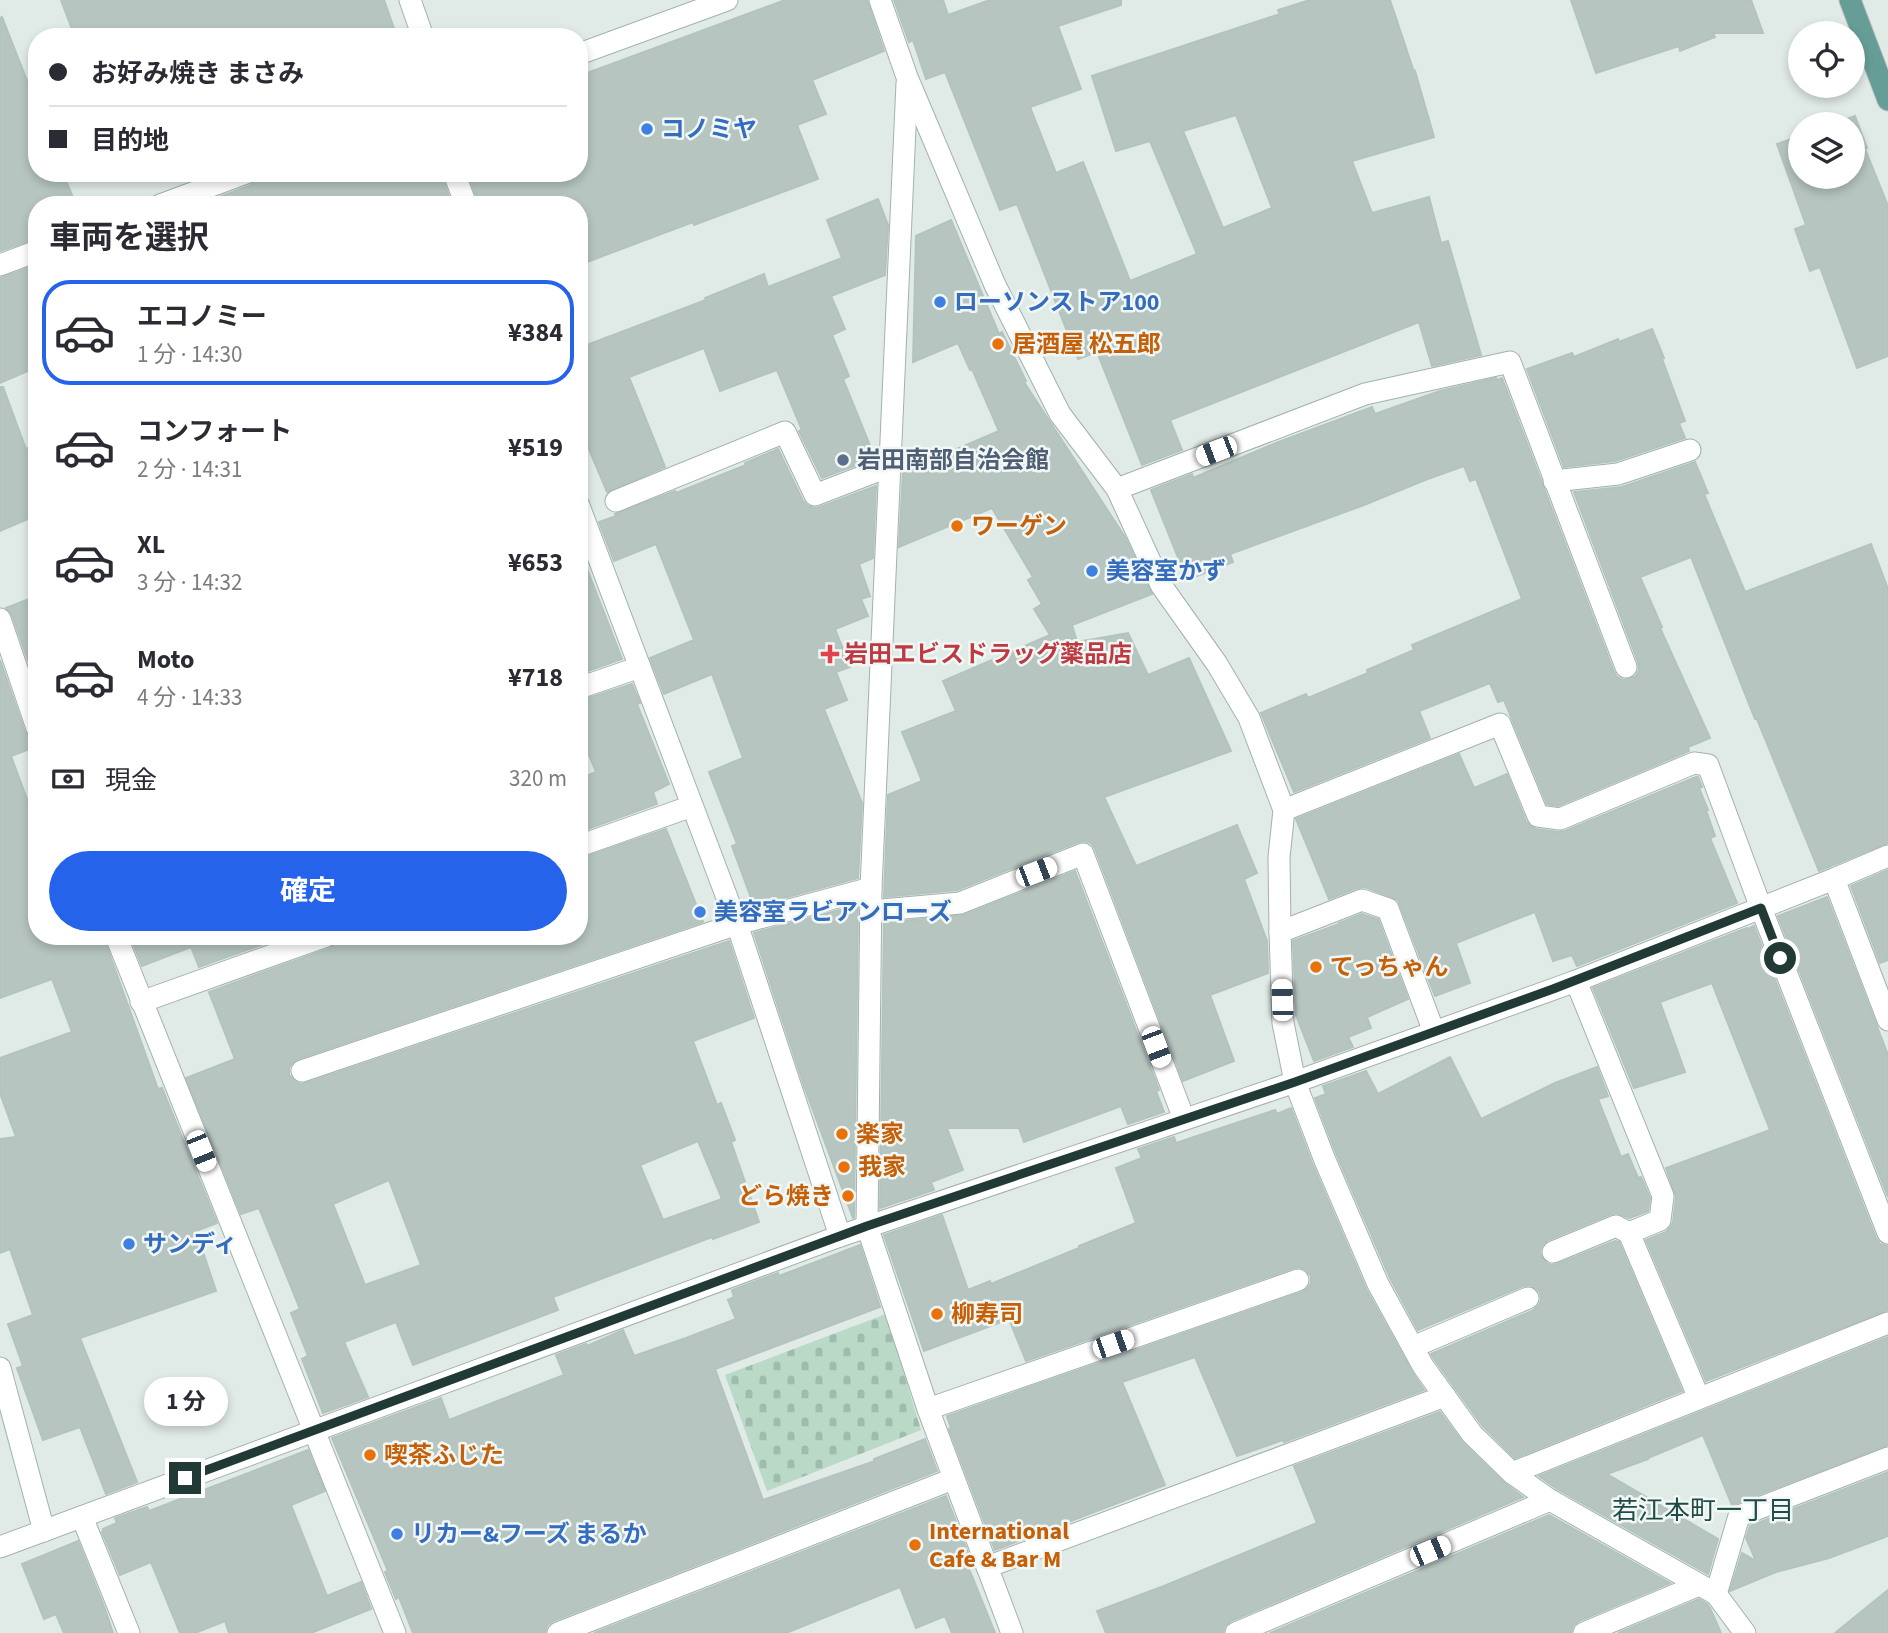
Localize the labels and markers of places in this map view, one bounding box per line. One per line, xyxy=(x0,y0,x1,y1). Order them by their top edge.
place label: コノミヤ xyxy=(661,112,757,147)
marker: コノミヤ xyxy=(639,121,655,137)
place label: ローソンストア100 xyxy=(954,285,1160,320)
marker: ローソンストア100 xyxy=(932,294,948,310)
place label: 居酒屋 松五郎 xyxy=(1012,327,1161,362)
marker: 居酒屋 松五郎 xyxy=(990,336,1006,352)
place label: 岩田南部自治会館 xyxy=(857,443,1049,478)
marker: 岩田南部自治会館 xyxy=(835,452,851,468)
place label: ワーゲン xyxy=(971,509,1067,544)
marker: ワーゲン xyxy=(949,518,965,534)
place label: 美容室かず xyxy=(1106,554,1226,589)
marker: 美容室かず xyxy=(1084,563,1100,579)
place label: 岩田エビスドラッグ薬品店 xyxy=(844,637,1132,672)
marker: 岩田エビスドラッグ薬品店 xyxy=(822,646,838,662)
place label: 美容室ラビアンローズ xyxy=(714,895,952,930)
marker: 美容室ラビアンローズ xyxy=(692,904,708,920)
place label: てっちゃん xyxy=(1330,950,1449,985)
marker: てっちゃん xyxy=(1308,959,1324,975)
place label: 楽家 xyxy=(856,1117,904,1152)
marker: 楽家 xyxy=(834,1126,850,1142)
place label: 我家 xyxy=(858,1150,906,1185)
marker: 我家 xyxy=(836,1159,852,1175)
place label: どら焼き xyxy=(738,1179,834,1214)
marker: どら焼き xyxy=(840,1188,856,1204)
place label: サンディ xyxy=(143,1227,237,1262)
marker: サンディ xyxy=(121,1236,137,1252)
place label: 柳寿司 xyxy=(951,1297,1023,1332)
marker: 柳寿司 xyxy=(929,1306,945,1322)
place label: 喫茶ふじた xyxy=(384,1438,504,1473)
marker: 喫茶ふじた xyxy=(362,1447,378,1463)
place label: International Cafe & Bar M xyxy=(929,1514,1069,1577)
place label: リカー&フーズ まるか xyxy=(411,1517,647,1552)
marker: リカー&フーズ まるか xyxy=(389,1526,405,1542)
marker: International Cafe & Bar M xyxy=(907,1537,923,1553)

